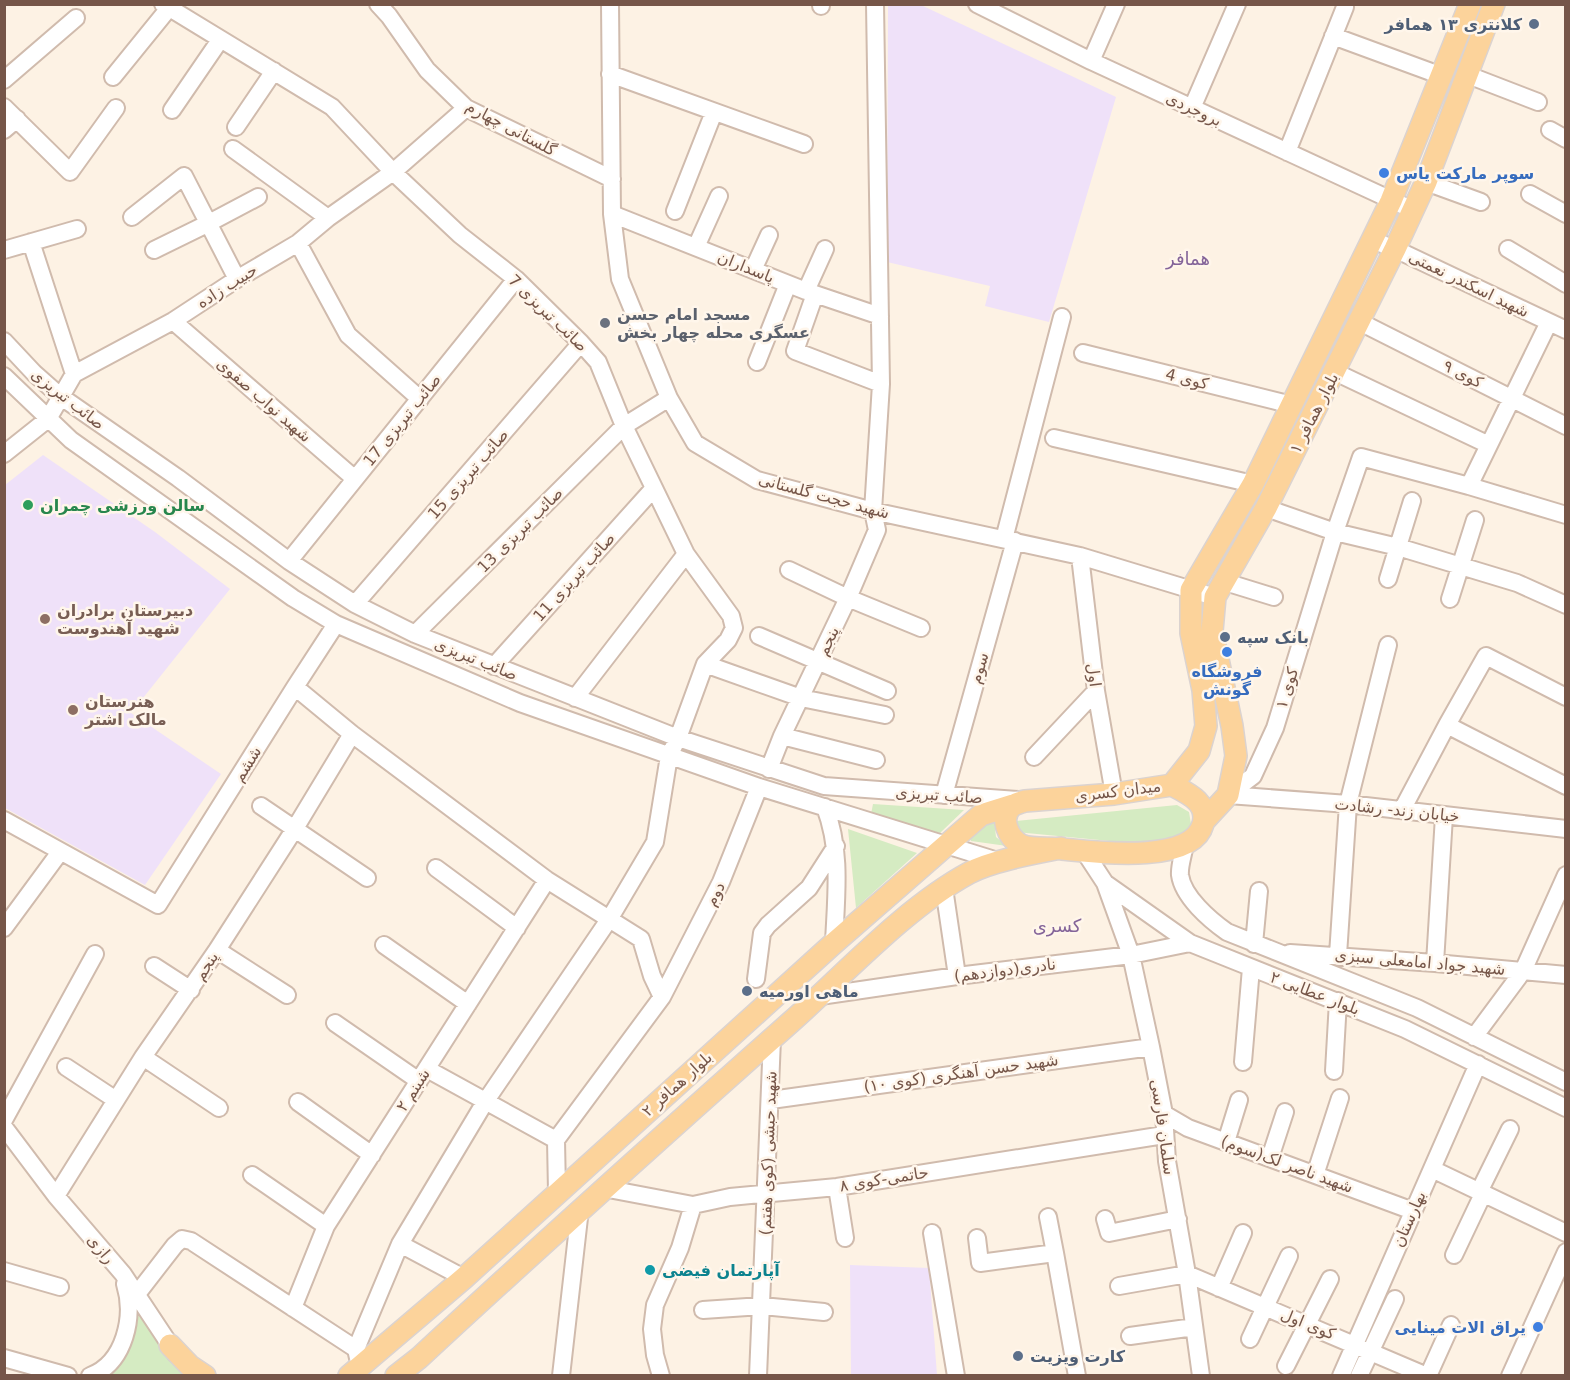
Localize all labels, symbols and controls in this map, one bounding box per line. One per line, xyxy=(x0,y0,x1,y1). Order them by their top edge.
place label: کلانتری ۱۳ همافر xyxy=(1383,15,1523,34)
marker: کلانتری ۱۳ همافر xyxy=(1527,17,1541,31)
street label: بروجردی xyxy=(1163,88,1225,131)
street label: گلستانی چهارم xyxy=(462,96,560,161)
place label: سوپر مارکت یاس xyxy=(1396,164,1534,184)
marker: سوپر مارکت یاس xyxy=(1377,166,1391,180)
street label: پاسداران xyxy=(714,247,777,288)
street label: شهید اسکندر نعمتی xyxy=(1405,247,1532,322)
district label: همافر xyxy=(1165,248,1210,270)
street label: حبیب زاده xyxy=(193,260,261,313)
street label: صائب تبریزی 7 xyxy=(504,270,592,356)
place label: مسجد امام حسن عسگری محله چهار بخش xyxy=(617,305,810,343)
marker: مسجد امام حسن عسگری محله چهار بخش xyxy=(598,316,612,330)
street label: شهید نواب صفوی xyxy=(212,354,315,447)
street label: کوی ۹ xyxy=(1439,356,1486,393)
street label: کوی 4 xyxy=(1163,364,1211,395)
street label: صائب تبریزی xyxy=(27,365,108,434)
street label: بلوار همافر ۱ xyxy=(1286,369,1343,457)
street label: صائب تبریزی 17 xyxy=(359,370,446,471)
street label: صائب تبریزی 15 xyxy=(424,425,513,524)
street label: شهید حجت گلستانی xyxy=(756,469,892,524)
street label: صائب تبریزی 13 xyxy=(473,483,567,577)
place label: سالن ورزشی چمران xyxy=(40,496,205,516)
marker: سالن ورزشی چمران xyxy=(21,498,35,512)
street label: صائب تبریزی 11 xyxy=(529,529,620,626)
place label: دبیرستان برادران شهید آهندوست xyxy=(57,601,193,638)
marker: دبیرستان برادران شهید آهندوست xyxy=(38,612,52,626)
street label: پنجم xyxy=(813,623,844,659)
place label: بانک سپه xyxy=(1237,628,1309,648)
marker: بانک سپه xyxy=(1218,630,1232,644)
street label: صائب تبریزی xyxy=(431,634,520,685)
marker: فروشگاه گونش xyxy=(1220,645,1234,659)
street label: سوم xyxy=(966,650,993,686)
street label: اول xyxy=(1082,662,1105,688)
place label: فروشگاه گونش xyxy=(1192,662,1262,699)
street label: کوی ۱ xyxy=(1272,665,1303,711)
place label: هنرستان مالک اشتر xyxy=(84,692,167,729)
marker: هنرستان مالک اشتر xyxy=(66,703,80,717)
street label: ششم xyxy=(229,743,265,785)
street label: میدان کسری xyxy=(1074,776,1162,807)
street label: صائب تبریزی xyxy=(895,782,983,809)
street label: خیابان زند- رشادت xyxy=(1334,794,1460,827)
street label: دوم xyxy=(701,879,730,910)
district label: کسری xyxy=(1033,915,1082,937)
street label: شهید جواد امامعلی سبزی xyxy=(1334,945,1506,980)
street label: پنجم xyxy=(190,948,223,984)
street label: نادری(دوازدهم) xyxy=(953,954,1057,987)
street label: بلوار عطایی ۲ xyxy=(1267,967,1362,1020)
place label: ماهی اورمیه xyxy=(759,982,859,1001)
marker: ماهی اورمیه xyxy=(740,984,754,998)
street label: بلوار همافر ۲ xyxy=(638,1047,717,1121)
street label: شهید حسن آهنگری (کوی ۱۰) xyxy=(862,1050,1060,1097)
street label: شبنم ۲ xyxy=(392,1065,434,1115)
street label: شهید حبشی (کوی هفتم) xyxy=(756,1070,781,1236)
street label: سلمان فارسی xyxy=(1146,1078,1179,1176)
street label: شهید ناصر لک(سوم) xyxy=(1218,1131,1356,1198)
street label: حاتمی-کوی ۸ xyxy=(838,1163,930,1196)
street label: بهارستان xyxy=(1388,1188,1431,1250)
street label: رازی xyxy=(83,1230,119,1268)
place label: آپارتمان فیضی xyxy=(662,1260,780,1281)
marker: آپارتمان فیضی xyxy=(643,1263,657,1277)
street label: کوی اول xyxy=(1278,1304,1338,1345)
place label: یراق الات مینایی xyxy=(1394,1318,1526,1337)
marker: یراق الات مینایی xyxy=(1531,1320,1545,1334)
place label: کارت ویزیت xyxy=(1030,1347,1126,1366)
marker: کارت ویزیت xyxy=(1011,1349,1025,1363)

